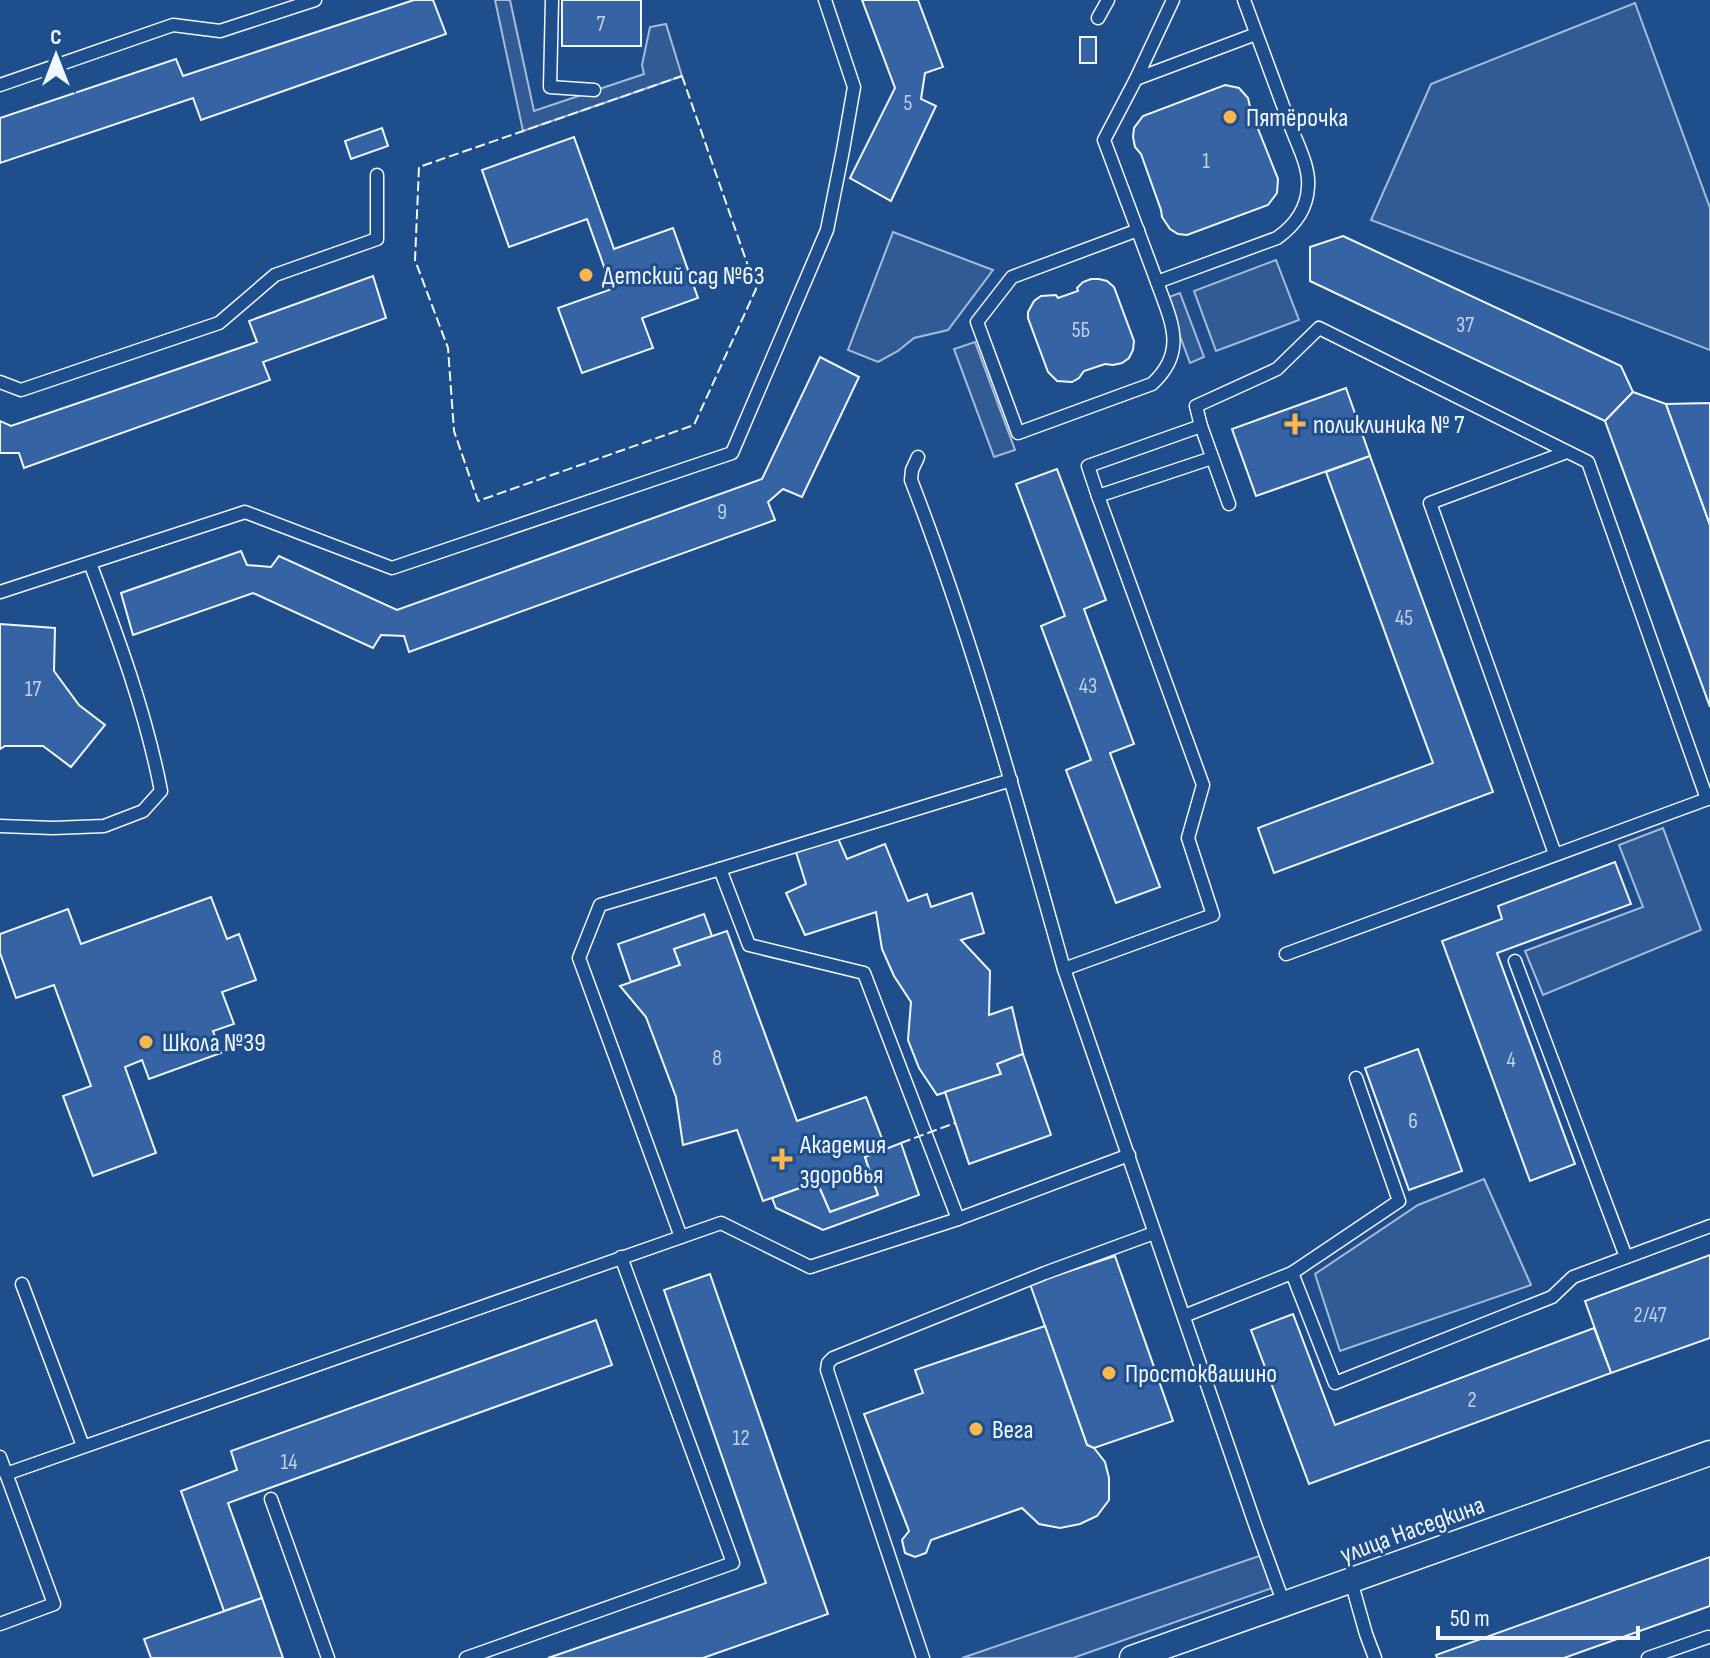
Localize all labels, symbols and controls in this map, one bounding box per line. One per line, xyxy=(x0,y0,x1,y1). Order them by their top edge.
house number: 7 xyxy=(597,11,606,38)
north arrow xyxy=(16,16,96,96)
text: С xyxy=(50,24,62,51)
house number: 5 xyxy=(904,90,913,117)
place label: Пятёрочка xyxy=(1246,103,1348,134)
marker: Пятёрочка xyxy=(1221,108,1239,126)
house number: 1 xyxy=(1202,148,1210,175)
place label: Детский сад №63 xyxy=(602,261,765,292)
marker: Детский сад №63 xyxy=(577,266,595,284)
house number: 37 xyxy=(1456,312,1474,339)
house number: 5Б xyxy=(1072,317,1090,344)
place label: поликлиника № 7 xyxy=(1313,410,1465,441)
marker: поликлиника № 7 xyxy=(1284,413,1306,435)
house number: 9 xyxy=(717,499,727,526)
house number: 45 xyxy=(1395,605,1413,632)
house number: 43 xyxy=(1079,673,1097,700)
house number: 17 xyxy=(25,676,41,703)
place label: Школа №39 xyxy=(162,1028,266,1059)
marker: Школа №39 xyxy=(137,1033,155,1051)
house number: 8 xyxy=(712,1045,722,1072)
house number: 4 xyxy=(1506,1047,1516,1074)
house number: 6 xyxy=(1408,1108,1418,1135)
place label: Академия здоровья xyxy=(799,1130,886,1191)
marker: Академия здоровья xyxy=(771,1148,793,1170)
house number: 2/47 xyxy=(1634,1302,1667,1329)
place label: Простоквашино xyxy=(1125,1359,1277,1390)
marker: Простоквашино xyxy=(1100,1364,1118,1382)
house number: 2 xyxy=(1467,1387,1477,1414)
place label: Вега xyxy=(992,1415,1034,1446)
marker: Вега xyxy=(967,1420,985,1438)
house number: 12 xyxy=(732,1425,750,1452)
house number: 14 xyxy=(281,1449,297,1476)
street label: улица Наседкина xyxy=(1336,1490,1489,1571)
scale bar xyxy=(1438,1590,1638,1640)
text: 50 m xyxy=(1450,1604,1490,1633)

